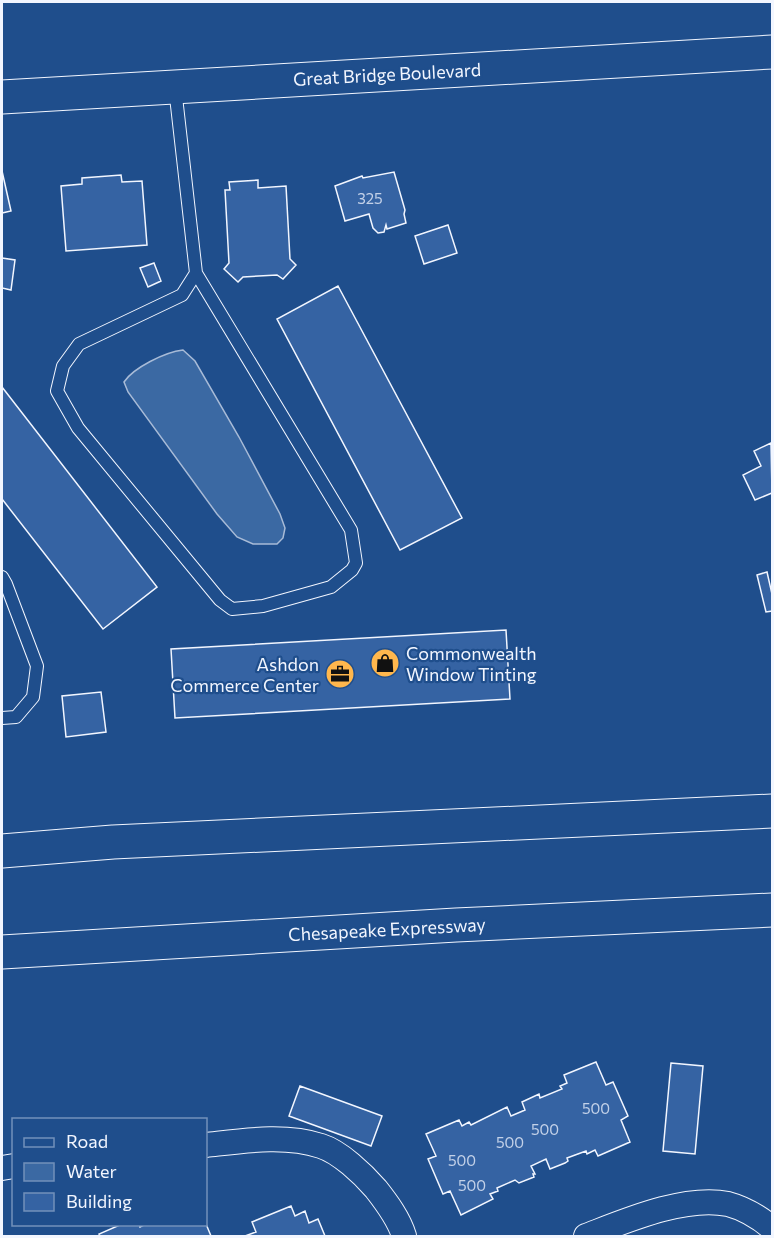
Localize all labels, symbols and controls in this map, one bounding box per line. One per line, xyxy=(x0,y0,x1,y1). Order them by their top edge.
street label: Great Bridge Boulevard xyxy=(292,58,482,90)
house number: 325 xyxy=(357,189,383,207)
place label: Commonwealth Window Tinting xyxy=(406,642,537,685)
shop icon: Commonwealth Window Tinting xyxy=(369,647,401,679)
place label: Ashdon Commerce Center xyxy=(170,653,319,696)
office icon: Ashdon Commerce Center xyxy=(324,658,356,690)
street label: Chesapeake Expressway xyxy=(288,913,486,945)
house number: 500 xyxy=(582,1099,610,1117)
legend xyxy=(12,1118,207,1226)
house number: 500 xyxy=(531,1120,559,1138)
text: Road xyxy=(66,1130,108,1152)
house number: 500 xyxy=(496,1133,524,1151)
house number: 500 xyxy=(448,1151,476,1169)
text: Water xyxy=(66,1160,117,1182)
house number: 500 xyxy=(458,1176,486,1194)
text: Building xyxy=(66,1190,132,1212)

